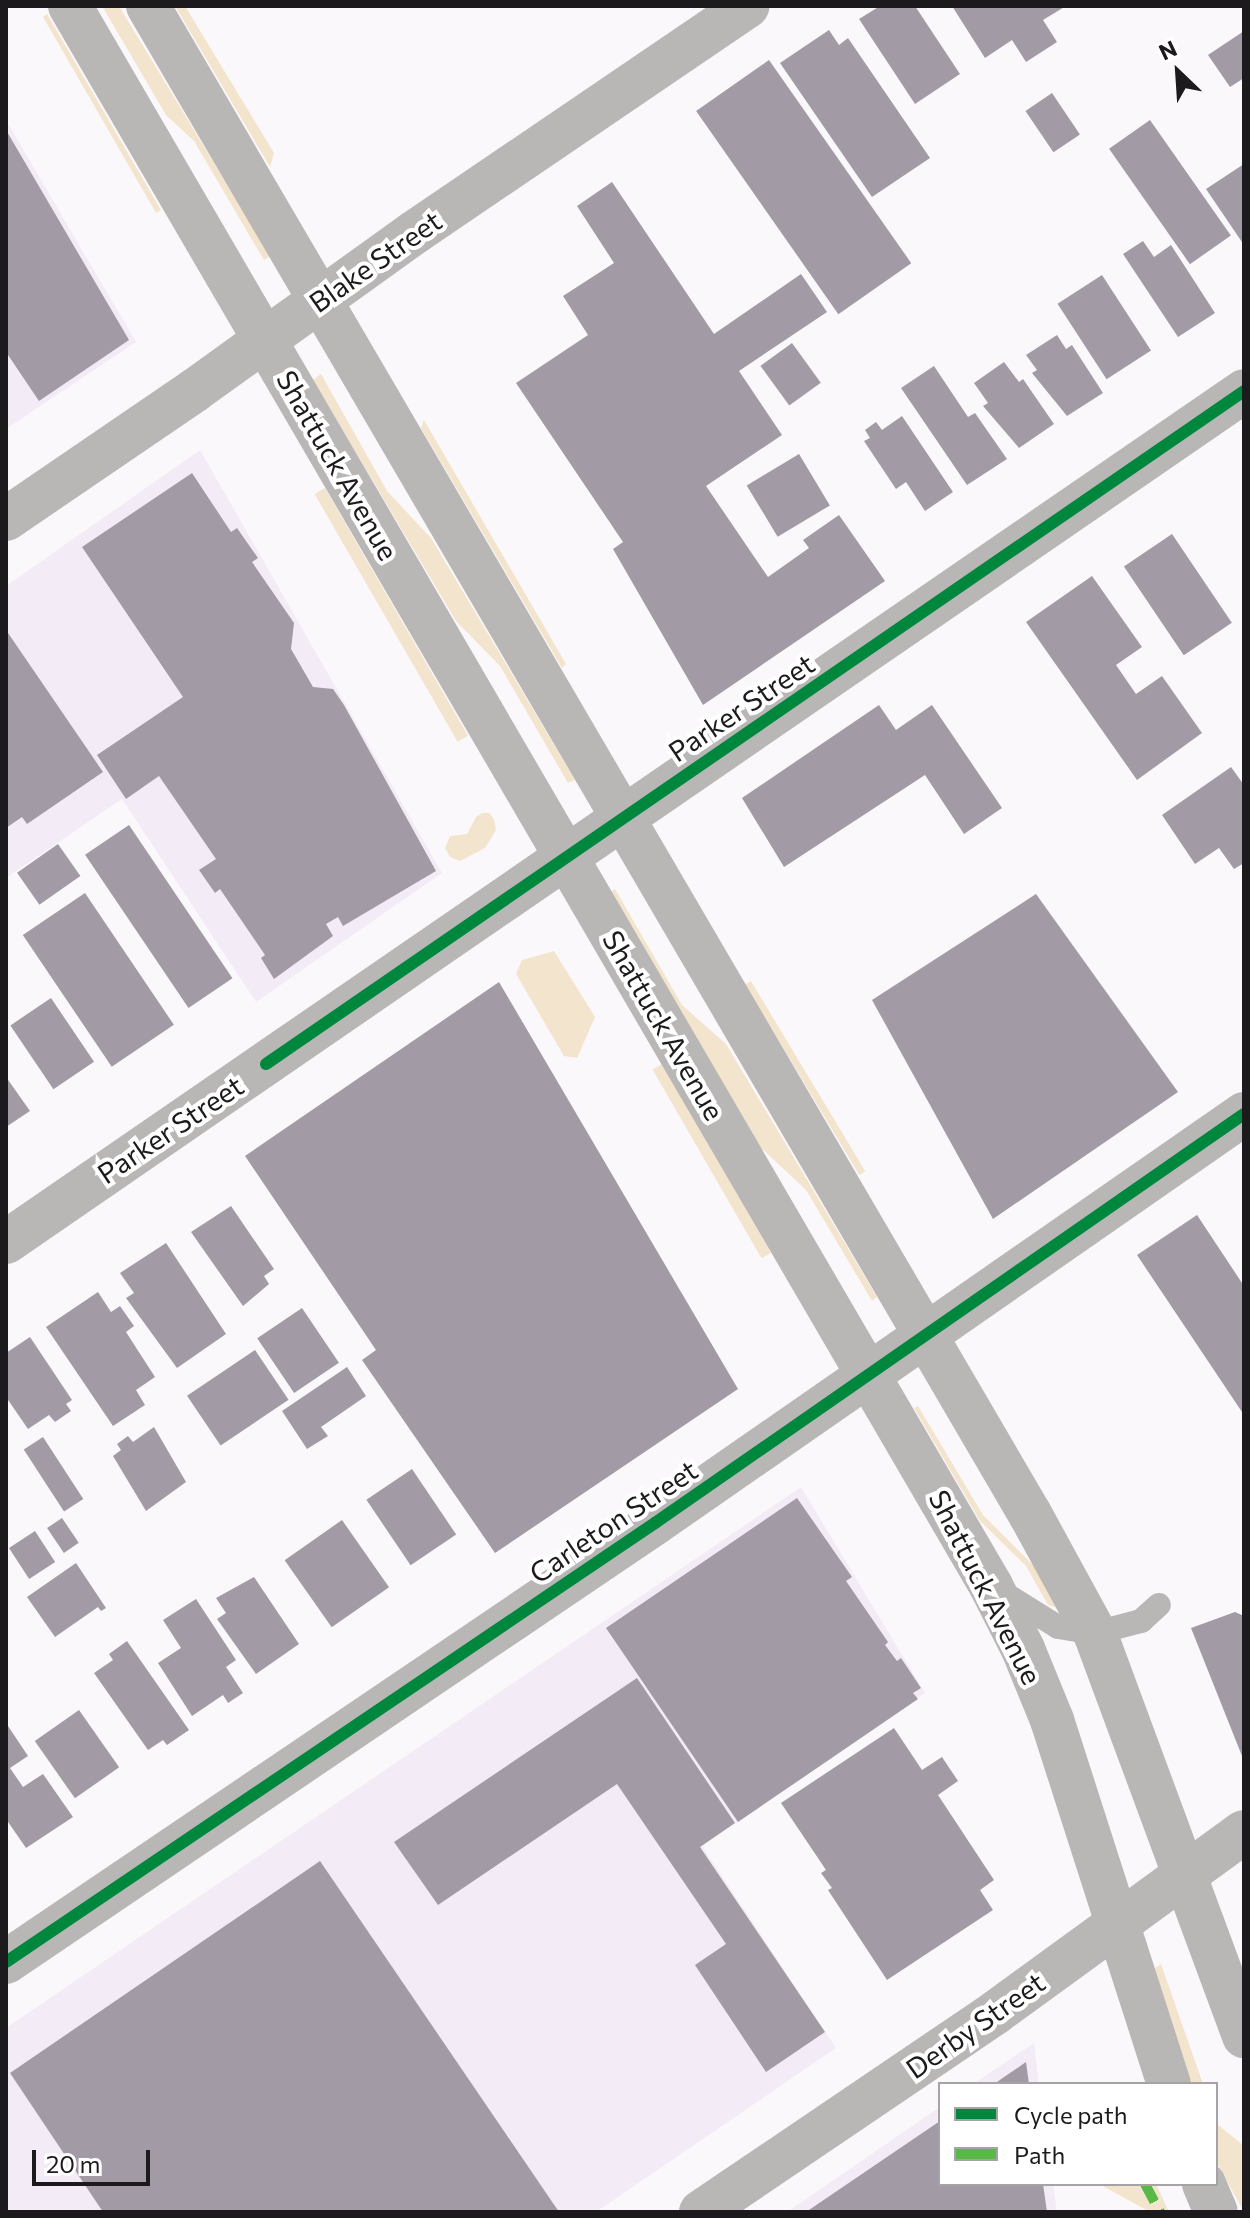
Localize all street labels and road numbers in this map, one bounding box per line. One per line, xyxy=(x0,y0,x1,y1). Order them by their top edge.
street label: Blake Street xyxy=(302,203,448,319)
street label: Shattuck Avenue xyxy=(270,364,406,566)
street label: Parker Street xyxy=(662,646,820,768)
street label: Shattuck Avenue xyxy=(596,924,732,1126)
street label: Parker Street xyxy=(91,1068,249,1190)
street label: Carleton Street xyxy=(523,1452,703,1590)
street label: Shattuck Avenue xyxy=(923,1484,1049,1690)
street label: Derby Street xyxy=(899,1965,1051,2085)

